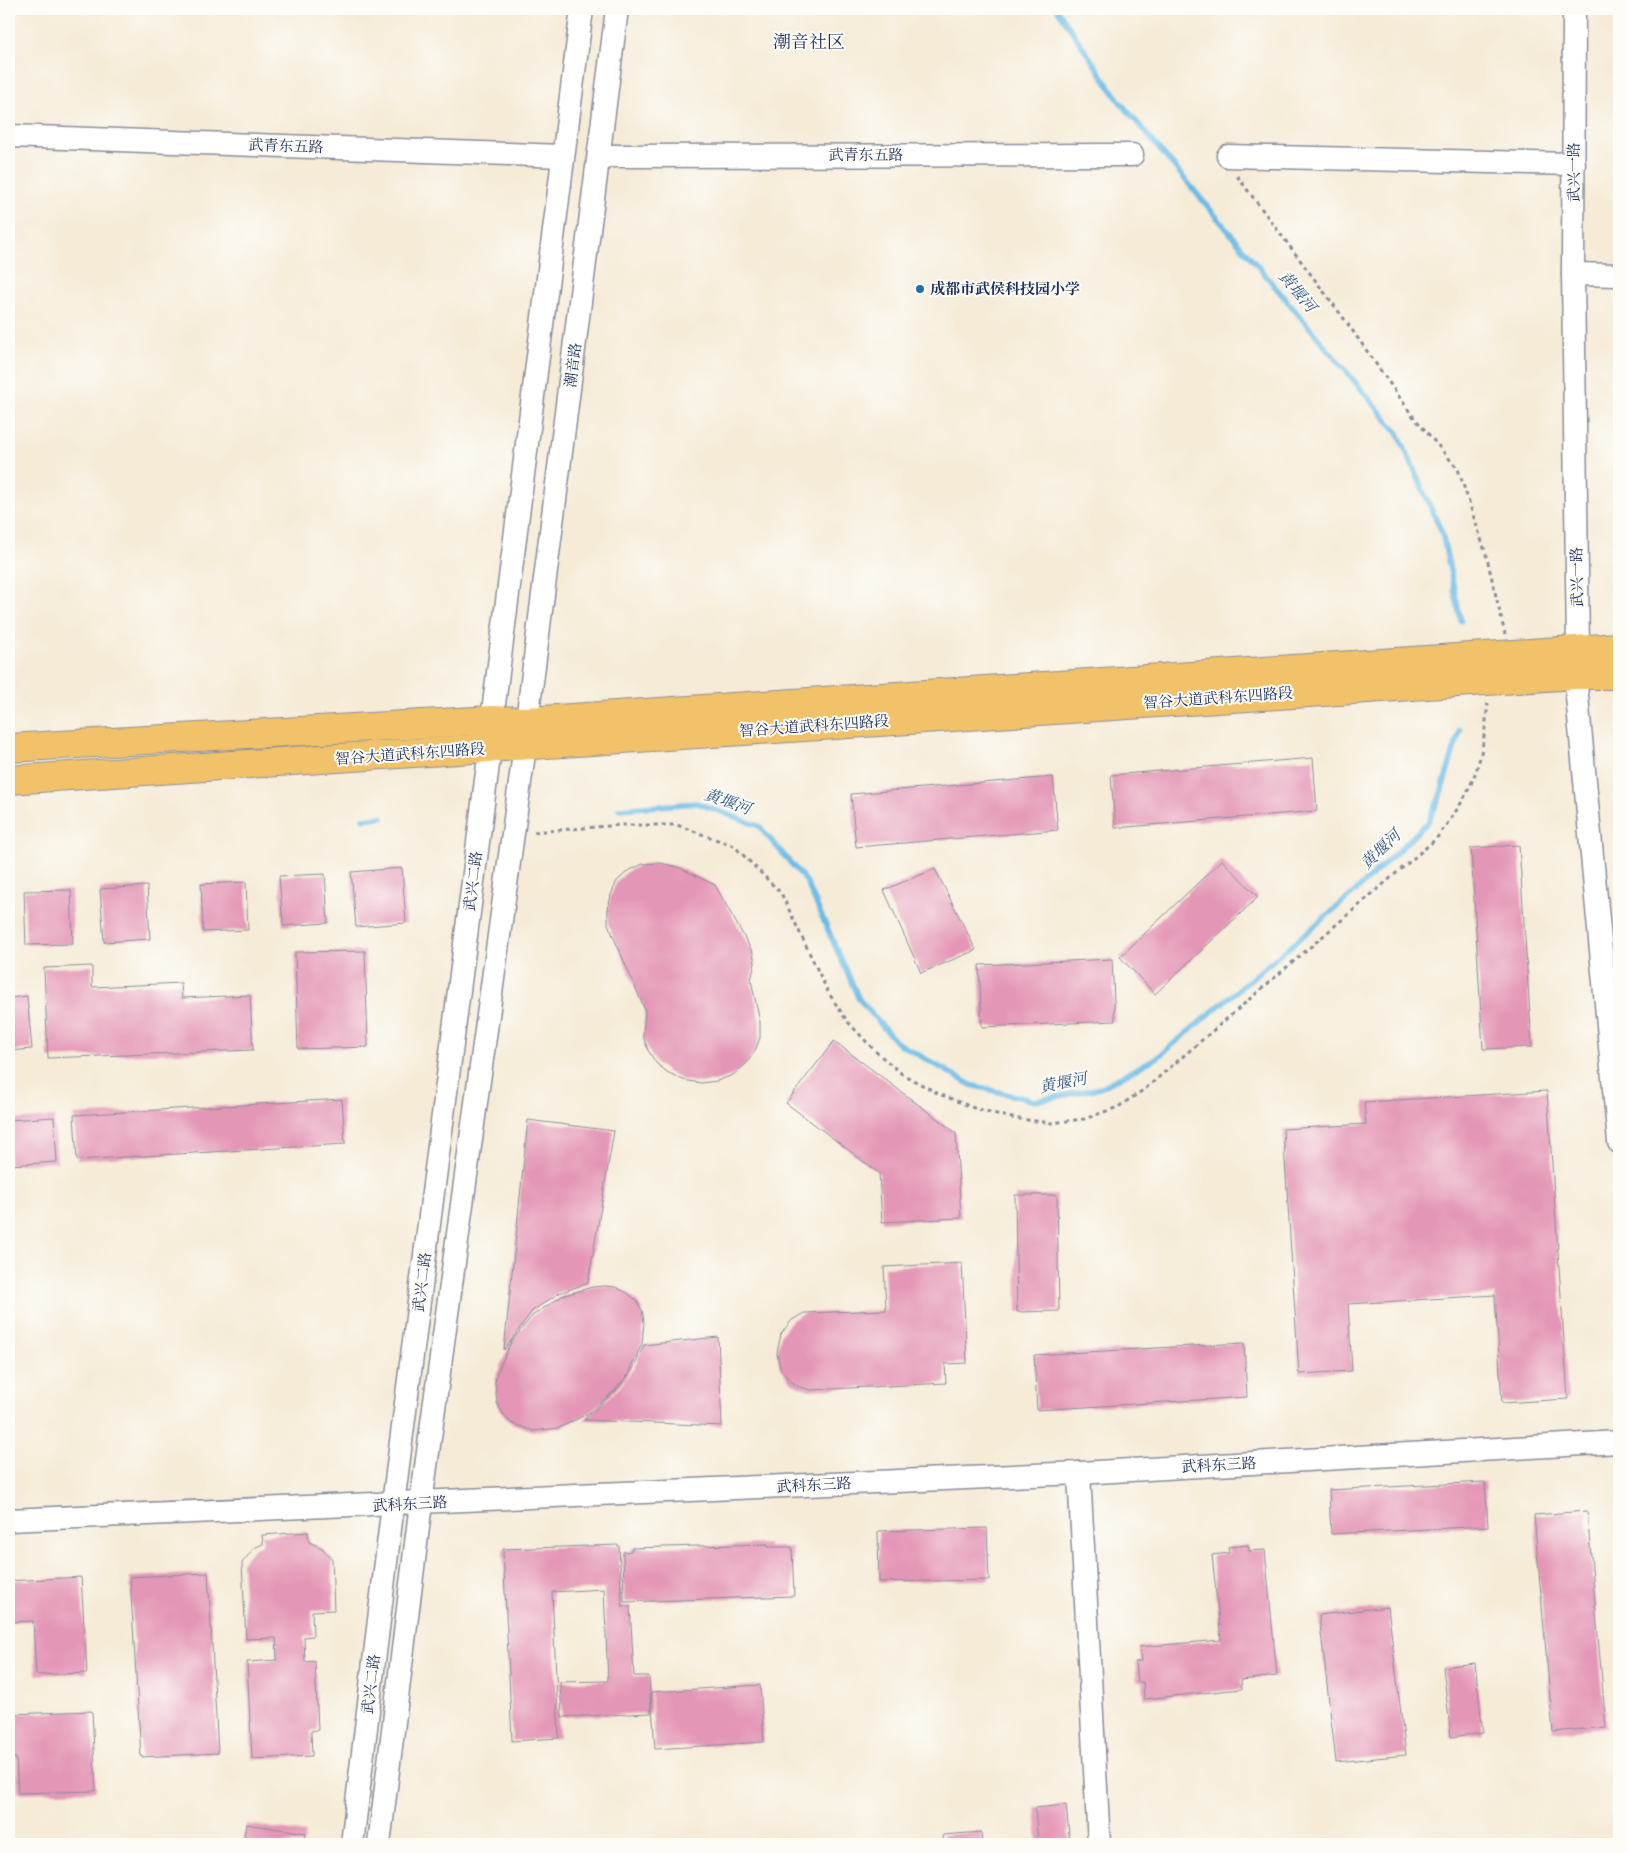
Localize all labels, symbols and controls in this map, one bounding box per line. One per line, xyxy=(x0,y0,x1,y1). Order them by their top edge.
district label: 潮音社区 xyxy=(773,31,845,53)
street label: 武青东五路 xyxy=(248,135,324,156)
street label: 武兴一路 xyxy=(1564,142,1583,202)
street label: 武青东五路 xyxy=(828,145,904,164)
water label: 黄堰河 xyxy=(1275,266,1323,318)
place label: 成都市武侯科技园小学 xyxy=(930,279,1080,298)
marker: 成都市武侯科技园小学 xyxy=(914,283,926,295)
street label: 潮音路 xyxy=(560,341,585,388)
street label: 武兴一路 xyxy=(1566,547,1587,607)
street label: 智谷大道武科东四路段 xyxy=(1142,683,1293,712)
street label: 智谷大道武科东四路段 xyxy=(738,711,889,740)
street label: 智谷大道武科东四路段 xyxy=(334,739,485,768)
water label: 黄堰河 xyxy=(702,784,757,819)
water label: 黄堰河 xyxy=(1356,823,1406,873)
street label: 武兴二路 xyxy=(459,850,486,912)
water label: 黄堰河 xyxy=(1038,1067,1091,1096)
street label: 武兴二路 xyxy=(408,1251,435,1313)
street label: 武科东三路 xyxy=(1181,1453,1257,1476)
street label: 武科东三路 xyxy=(776,1473,852,1496)
street label: 武科东三路 xyxy=(372,1492,448,1515)
street label: 武兴二路 xyxy=(357,1653,384,1715)

